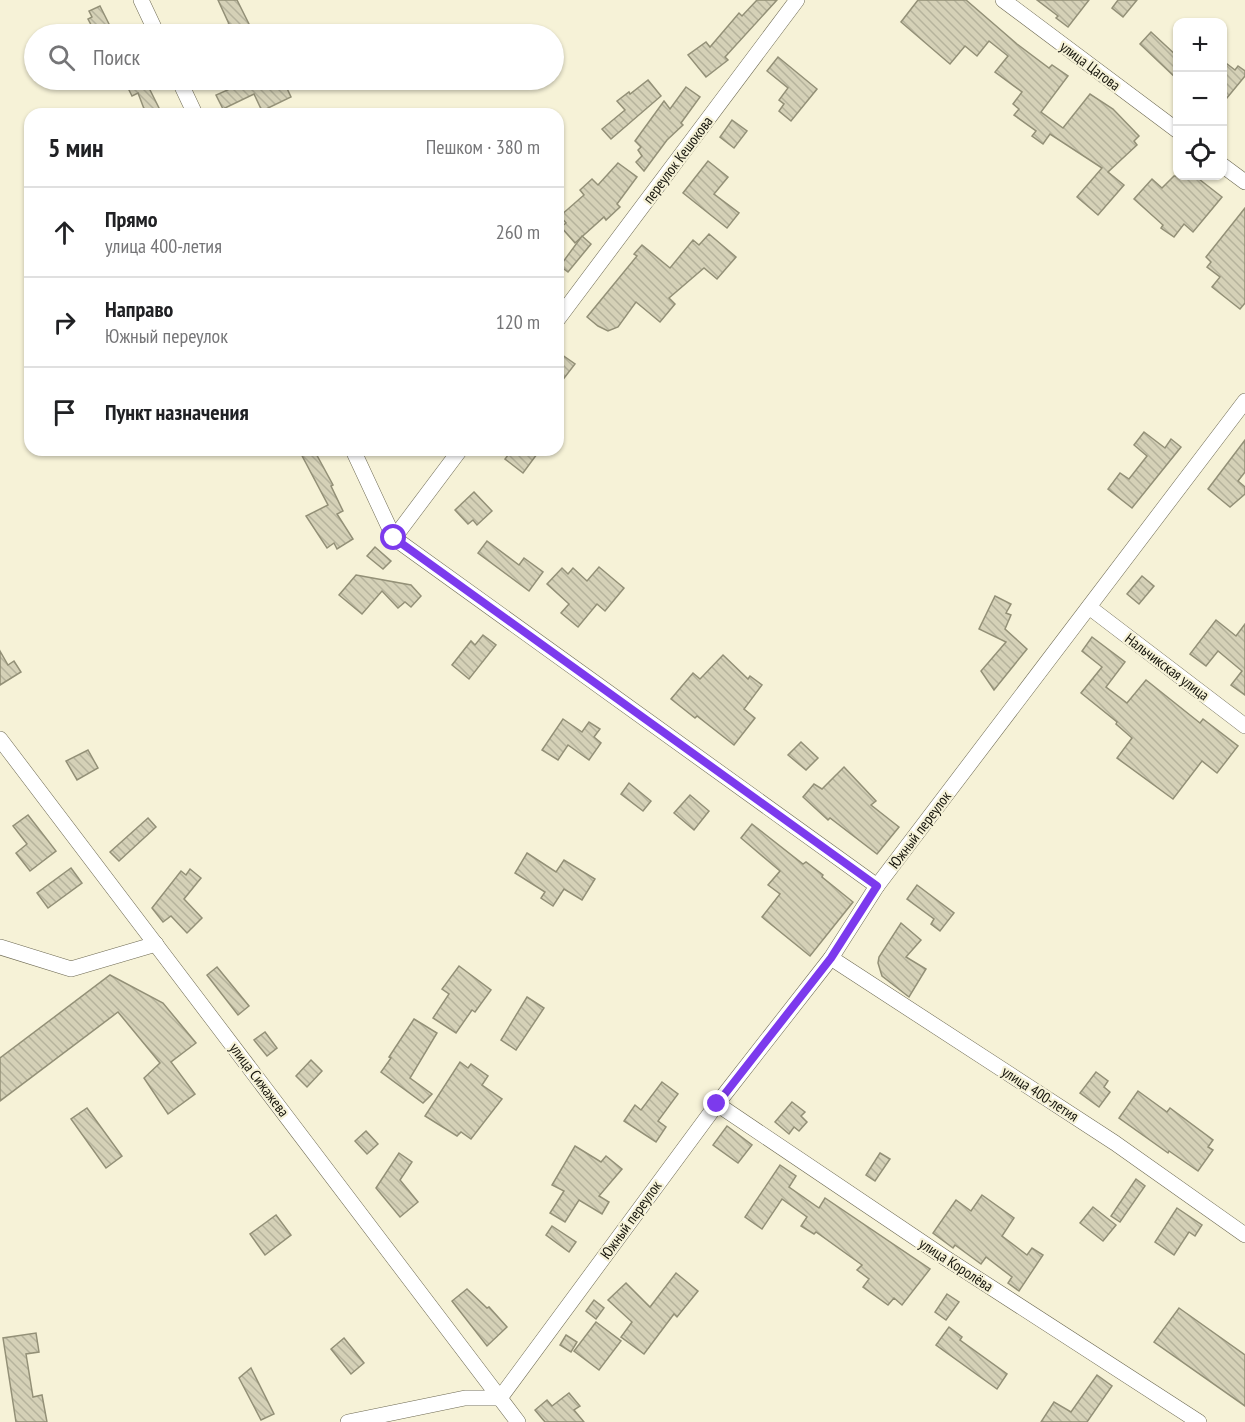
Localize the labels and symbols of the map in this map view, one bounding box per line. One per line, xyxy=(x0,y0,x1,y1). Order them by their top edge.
street label: улица Цагова xyxy=(1056,37,1124,95)
street label: переулок Кешокова xyxy=(639,112,717,207)
route start xyxy=(380,524,406,550)
street label: Нальчикская улица xyxy=(1121,629,1213,704)
street label: Южный переулок xyxy=(884,787,955,872)
street label: улица Сижажева xyxy=(225,1039,293,1120)
street label: улица 400-летия xyxy=(998,1062,1082,1126)
route end xyxy=(703,1090,729,1116)
street label: Южный переулок xyxy=(596,1177,665,1263)
street label: улица Королёва xyxy=(916,1234,997,1296)

